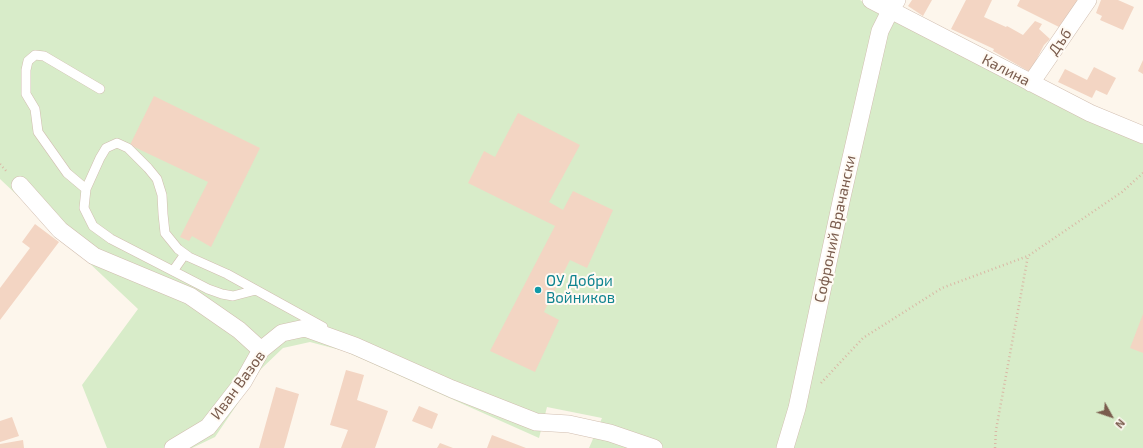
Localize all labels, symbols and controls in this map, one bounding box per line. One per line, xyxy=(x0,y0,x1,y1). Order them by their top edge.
street label: Дъб xyxy=(1044,25,1076,59)
street label: Калина xyxy=(979,50,1033,90)
street label: Софроний Врачански xyxy=(811,154,859,304)
place label: ОУ Добри Войников xyxy=(546,272,615,307)
marker: ОУ Добри Войников xyxy=(533,285,543,295)
street label: Иван Вазов xyxy=(207,347,269,423)
north arrow xyxy=(1091,396,1131,436)
text: N xyxy=(1113,417,1128,431)

